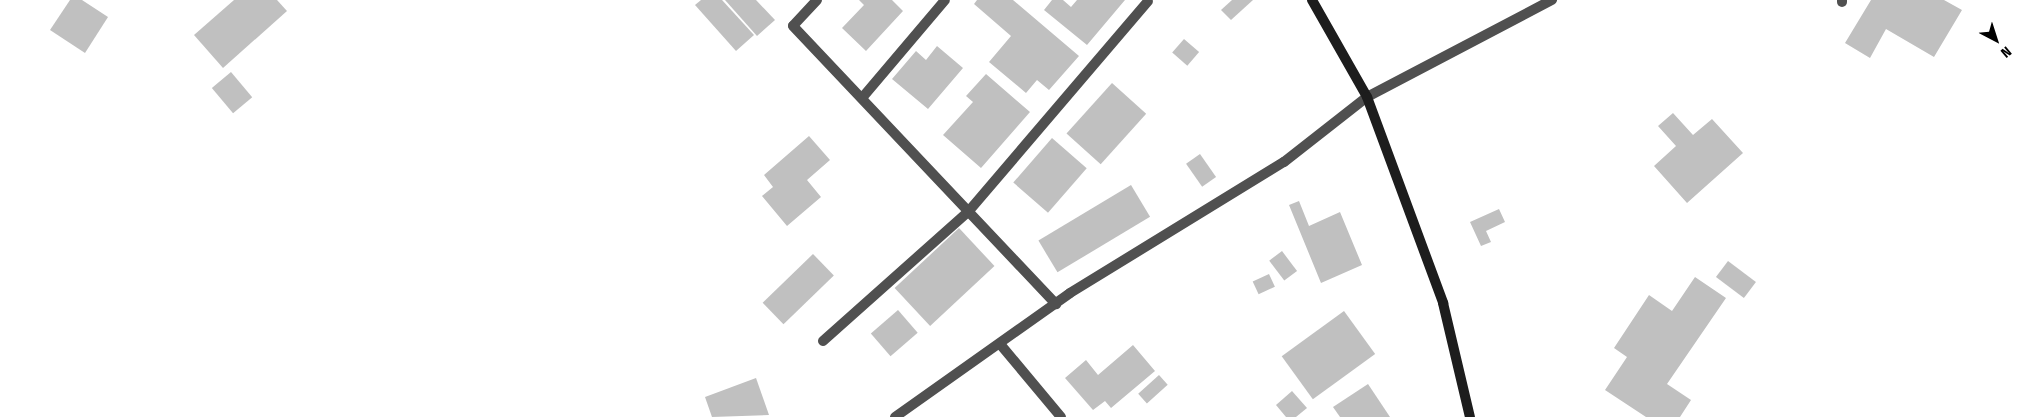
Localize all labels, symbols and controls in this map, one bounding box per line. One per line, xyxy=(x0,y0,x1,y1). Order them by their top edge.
north arrow xyxy=(1971,15,2021,65)
text: N xyxy=(1997,43,2015,61)

